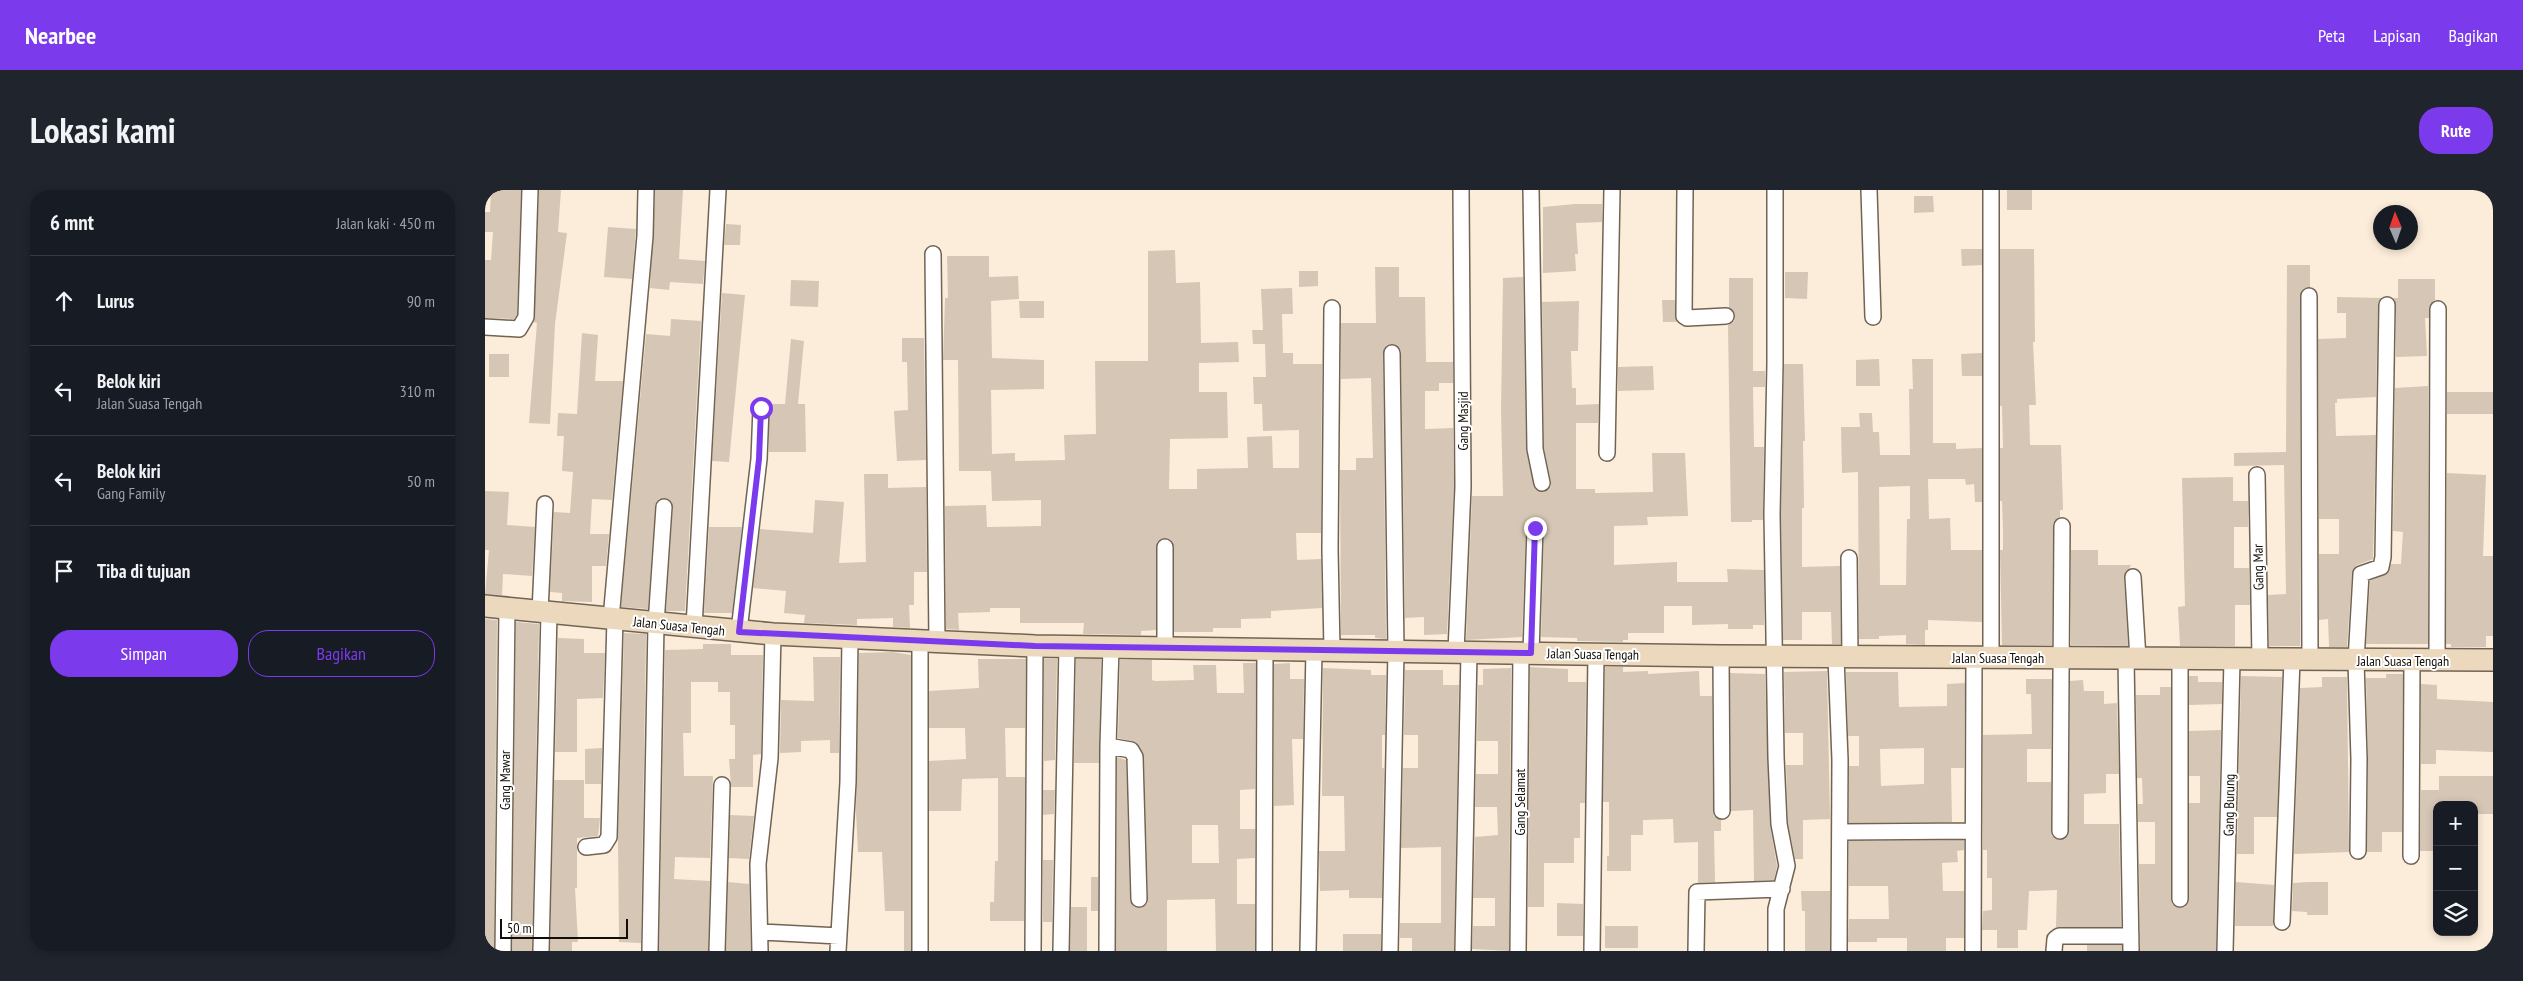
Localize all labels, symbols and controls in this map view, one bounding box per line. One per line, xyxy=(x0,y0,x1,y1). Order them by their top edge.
text: Nearbee xyxy=(25,20,96,51)
text: Peta xyxy=(2318,24,2345,47)
text: Lapisan xyxy=(2373,24,2421,47)
text: Bagikan xyxy=(2449,24,2498,47)
text: Lokasi kami xyxy=(30,107,176,153)
button: Rute xyxy=(2419,107,2493,154)
north arrow xyxy=(2373,205,2418,250)
text: 6 mnt xyxy=(50,209,94,236)
text: Jalan kaki · 450 m xyxy=(336,213,435,233)
icon: ahead xyxy=(50,287,78,315)
text: Lurus xyxy=(97,289,134,313)
text: 90 m xyxy=(407,291,435,311)
text: Belok kiri xyxy=(97,369,161,393)
icon: left xyxy=(50,377,78,405)
text: 310 m xyxy=(400,381,435,401)
street label: Gang Masjid xyxy=(1454,391,1472,451)
text: Jalan Suasa Tengah xyxy=(97,393,202,413)
route start xyxy=(750,397,773,420)
text: Belok kiri xyxy=(97,459,161,483)
icon: left xyxy=(50,467,78,495)
text: 50 m xyxy=(407,471,435,491)
text: Gang Family xyxy=(97,483,165,503)
route end xyxy=(1524,517,1547,540)
street label: Gang Mar xyxy=(2249,544,2267,590)
icon: arrive xyxy=(50,557,78,585)
text: Tiba di tujuan xyxy=(97,559,190,583)
street label: Jalan Suasa Tengah xyxy=(631,612,726,640)
button: Simpan xyxy=(50,630,238,677)
button: Bagikan xyxy=(248,630,435,677)
street label: Jalan Suasa Tengah xyxy=(1546,644,1639,664)
street label: Jalan Suasa Tengah xyxy=(1951,649,2044,667)
street label: Jalan Suasa Tengah xyxy=(2356,652,2449,670)
street label: Gang Mawar xyxy=(496,750,514,810)
street label: Gang Selamat xyxy=(1511,768,1529,835)
street label: Gang Burung xyxy=(2219,774,2239,836)
map controls xyxy=(2433,801,2478,936)
button: + xyxy=(2433,801,2478,846)
button: − xyxy=(2433,846,2478,891)
button: layers xyxy=(2433,891,2478,936)
scale bar xyxy=(500,916,627,939)
text: 50 m xyxy=(507,919,532,937)

